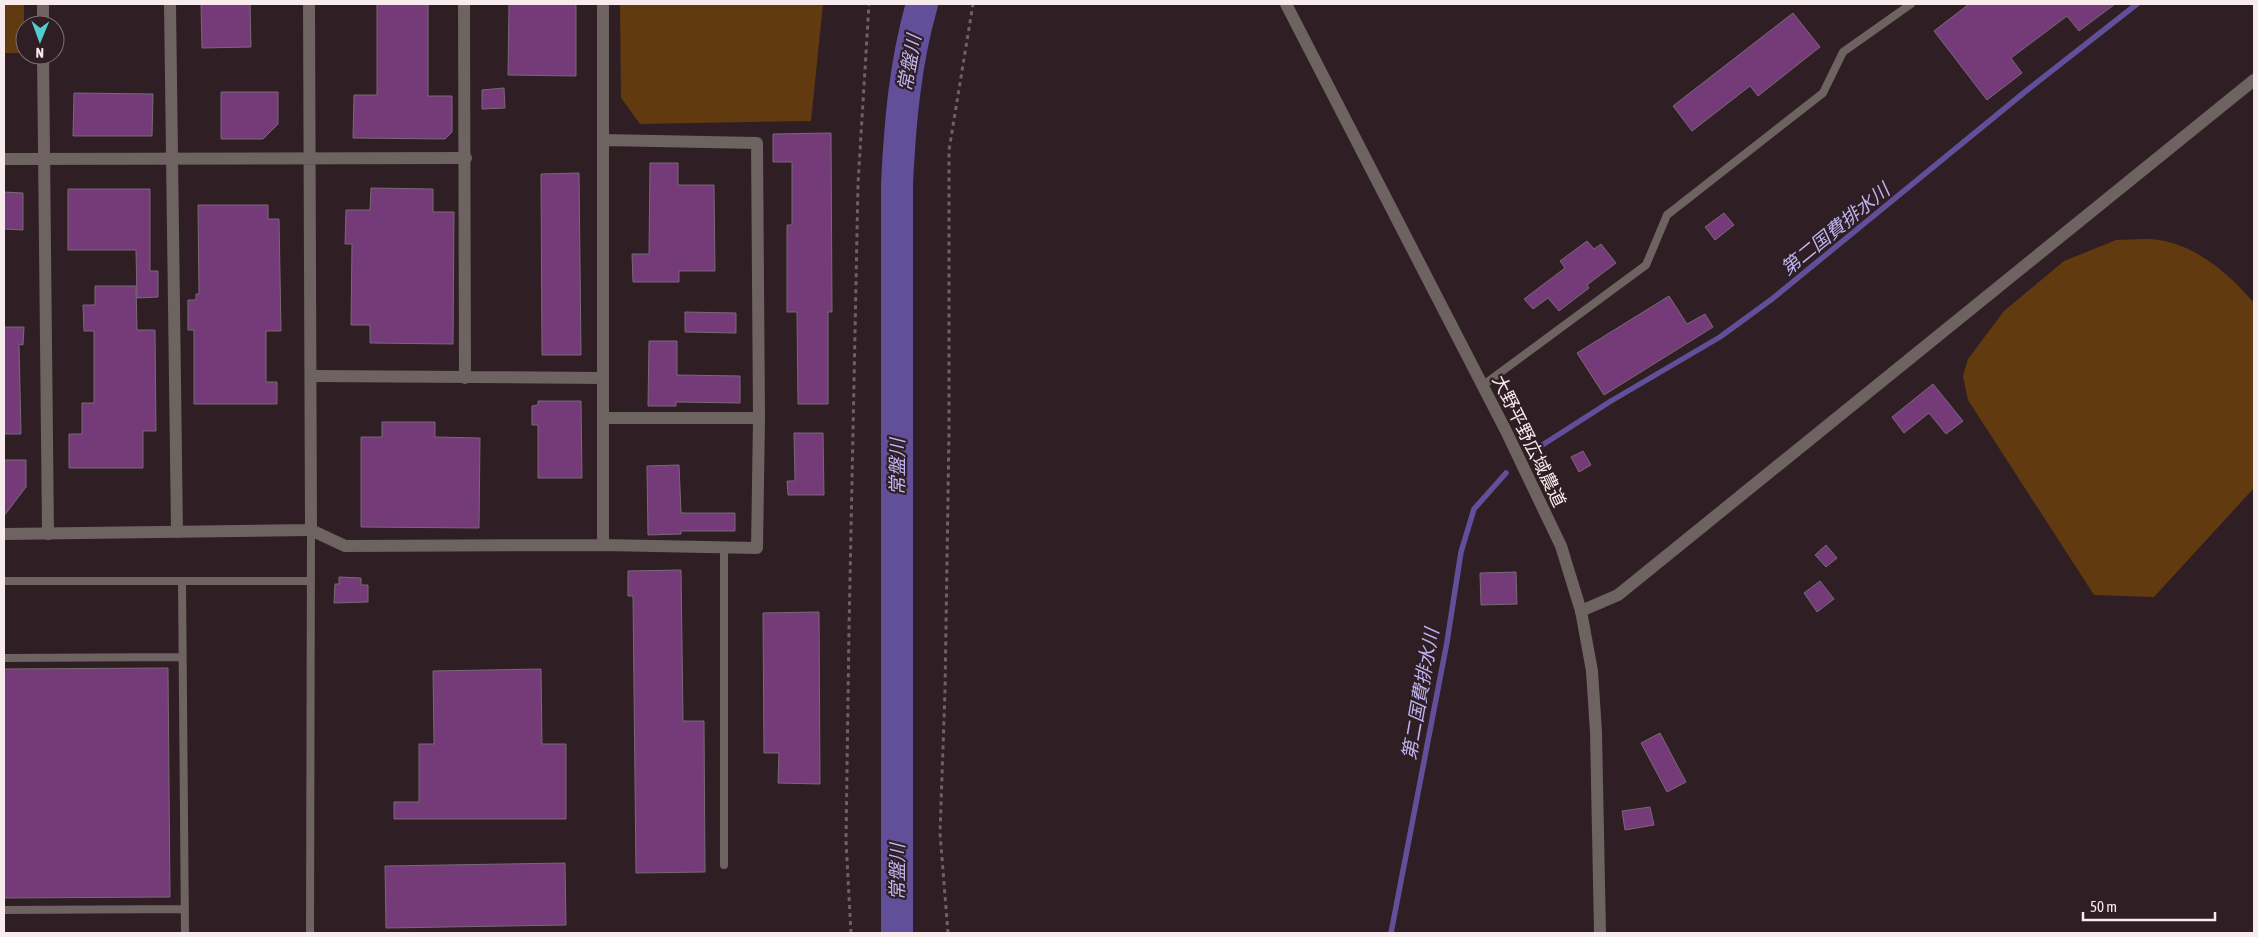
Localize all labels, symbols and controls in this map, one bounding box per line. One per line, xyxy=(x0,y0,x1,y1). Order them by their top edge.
north arrow xyxy=(15,15,65,65)
water label: 常盤川 xyxy=(893,31,925,93)
text: N xyxy=(36,45,44,61)
water label: 第二国費排水川 xyxy=(1776,177,1895,279)
street label: 大野平野広域農道 xyxy=(1488,371,1570,510)
water label: 常盤川 xyxy=(886,437,908,496)
water label: 第二国費排水川 xyxy=(1398,625,1443,761)
water label: 常盤川 xyxy=(886,842,908,901)
scale bar xyxy=(2083,890,2216,922)
text: 50 m xyxy=(2090,898,2117,915)

